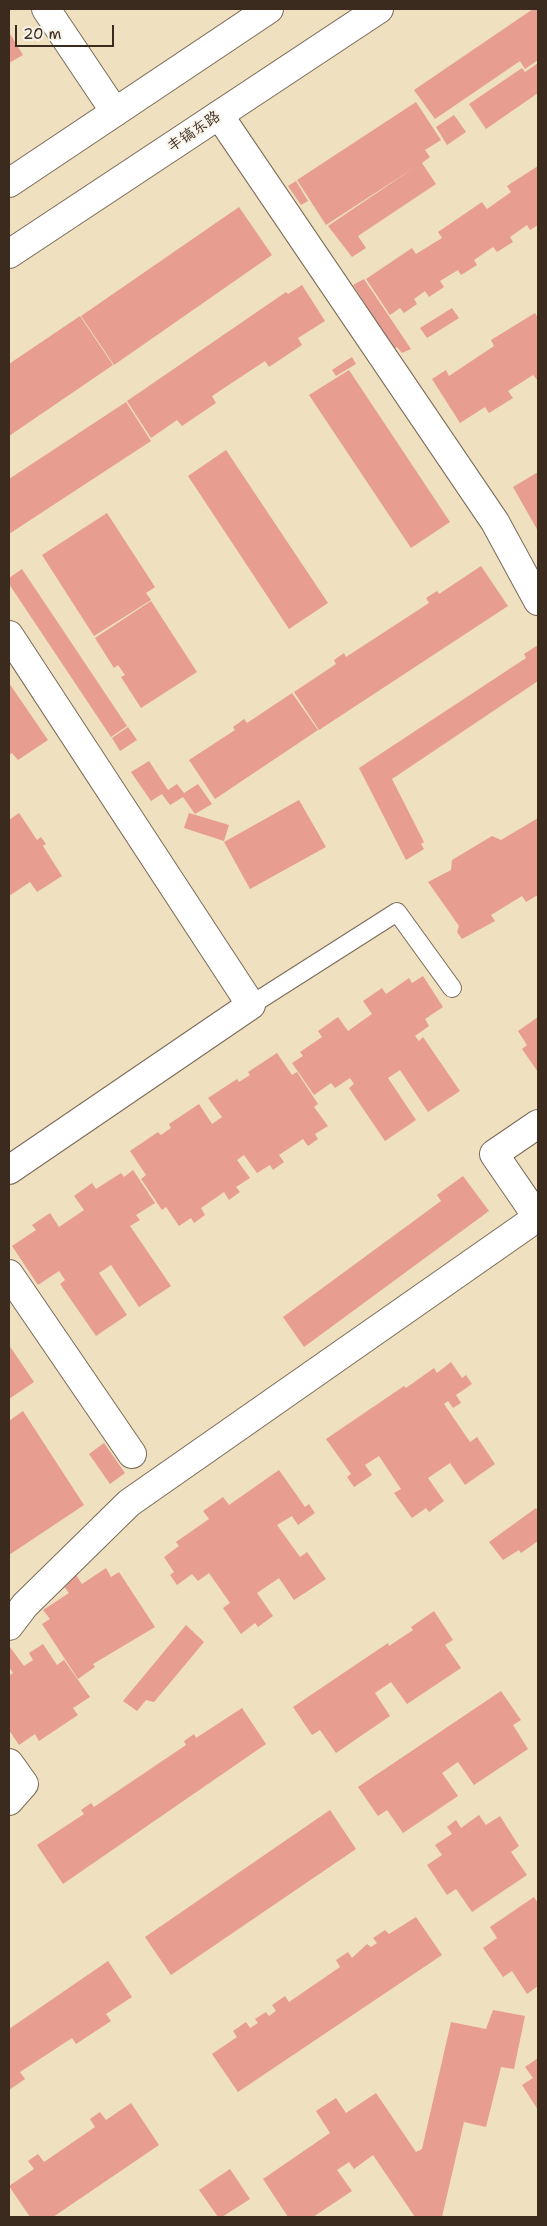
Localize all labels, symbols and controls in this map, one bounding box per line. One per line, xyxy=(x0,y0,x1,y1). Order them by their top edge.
scale bar xyxy=(18,15,116,47)
text: 20 m xyxy=(23,24,62,44)
street label: 丰镐东路 xyxy=(164,108,224,156)

